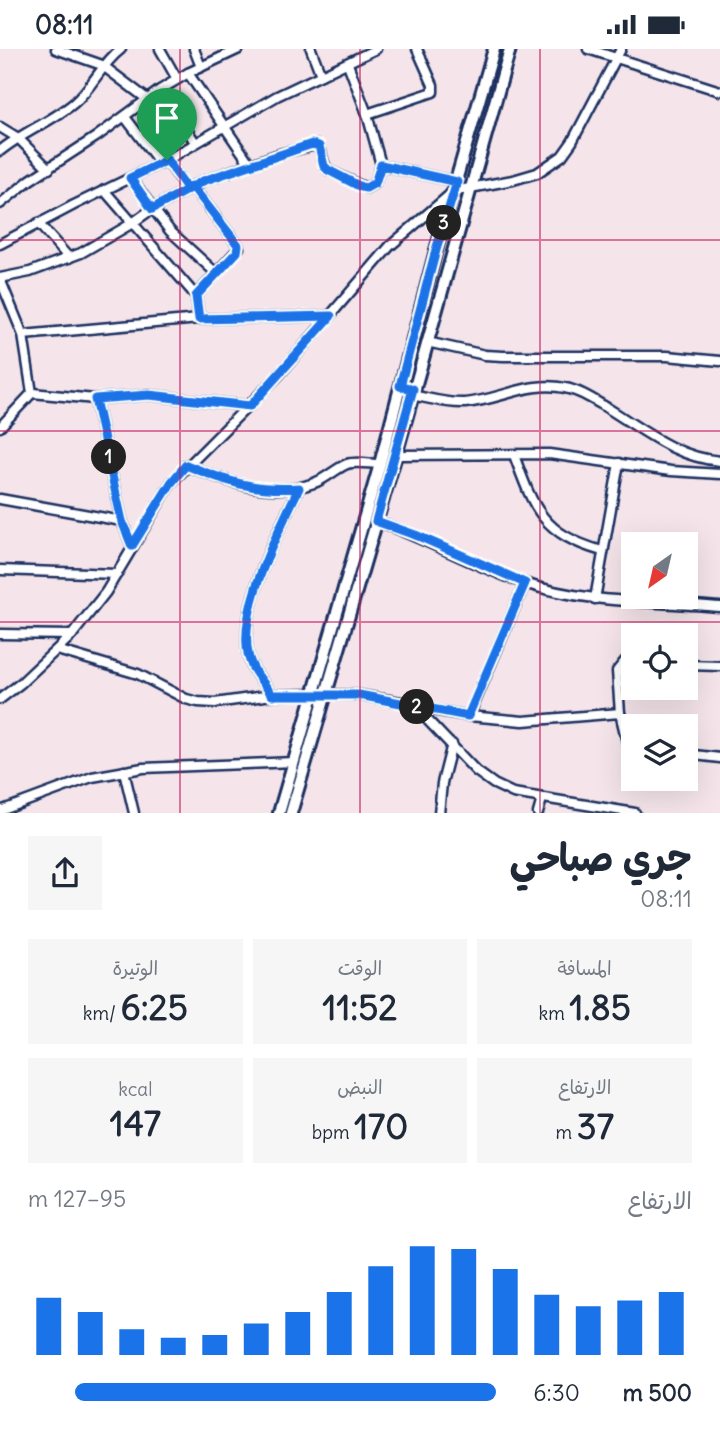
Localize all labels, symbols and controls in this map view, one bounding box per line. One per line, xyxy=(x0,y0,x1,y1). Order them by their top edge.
text: 08:11 xyxy=(35,8,94,41)
pin xyxy=(137,88,197,160)
icon: arrive xyxy=(148,99,186,137)
pin: 3 xyxy=(426,205,462,241)
text: 3 xyxy=(438,210,449,234)
pin: 1 xyxy=(92,439,126,475)
text: 1 xyxy=(105,444,112,468)
north arrow xyxy=(621,532,698,609)
map controls xyxy=(621,532,698,791)
button: locate xyxy=(621,623,698,700)
pin: 2 xyxy=(400,689,434,725)
text: 2 xyxy=(411,694,422,718)
button: layers xyxy=(621,714,698,791)
text: جري صباحي xyxy=(509,834,692,881)
button: share xyxy=(28,836,102,910)
text: 08:11 xyxy=(640,884,692,913)
text: الوتيرة xyxy=(112,956,158,980)
text: الوقت xyxy=(338,956,382,980)
text: المسافة xyxy=(558,956,612,980)
text: 6:25 xyxy=(121,985,188,1029)
text: 11:52 xyxy=(323,985,398,1029)
text: 1.85 xyxy=(569,985,631,1029)
text: /km xyxy=(83,1001,121,1025)
text: km xyxy=(539,1001,569,1025)
text: النبض xyxy=(337,1075,383,1099)
text: الارتفاع xyxy=(558,1075,611,1099)
text: kcal xyxy=(118,1077,152,1101)
text: 147 xyxy=(110,1101,161,1145)
text: 170 xyxy=(354,1104,408,1148)
text: 37 xyxy=(577,1104,614,1148)
text: bpm xyxy=(312,1120,354,1144)
text: m xyxy=(556,1120,577,1144)
text: 95–127 m xyxy=(28,1184,126,1213)
text: الارتفاع xyxy=(628,1186,692,1215)
text: 6:30 xyxy=(533,1378,580,1407)
text: 500 m xyxy=(623,1378,692,1407)

